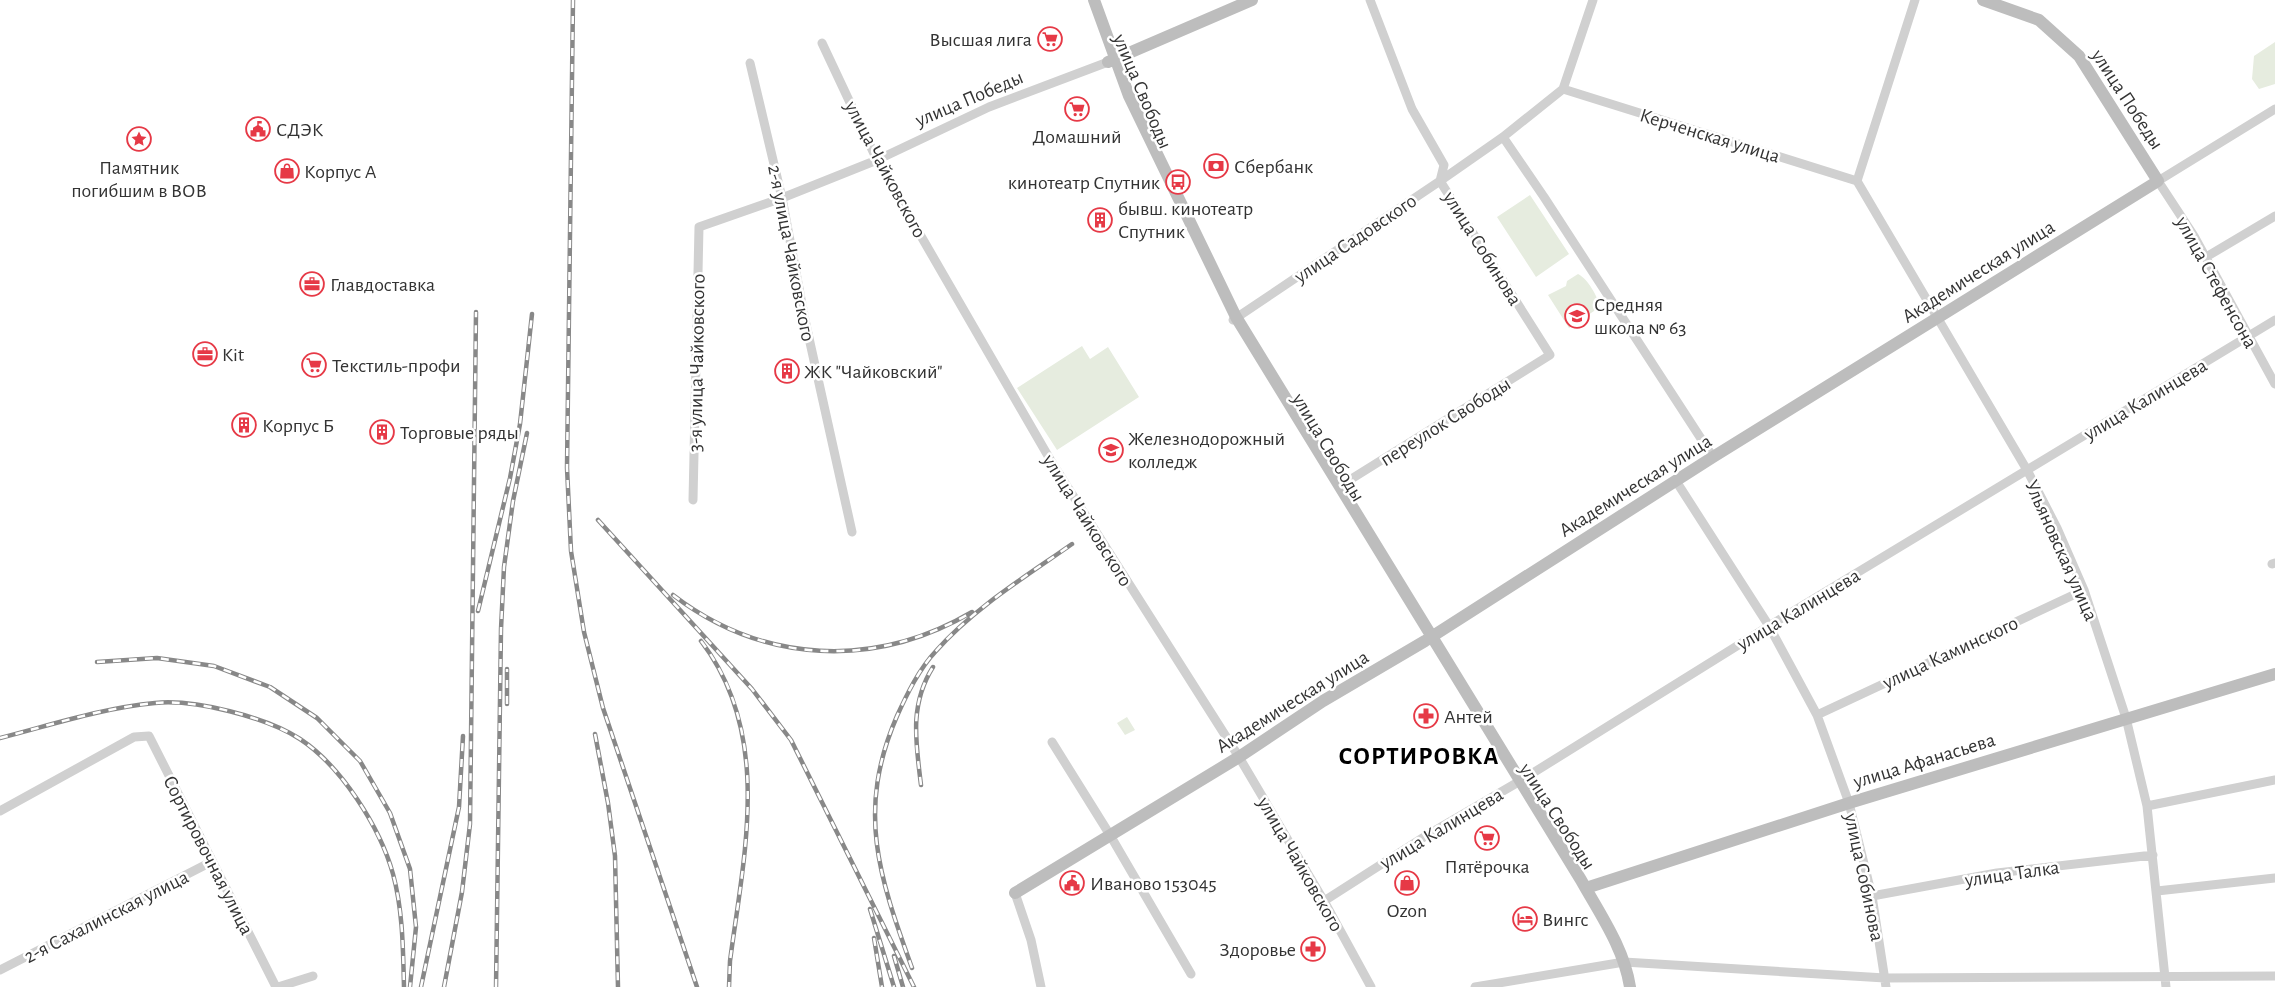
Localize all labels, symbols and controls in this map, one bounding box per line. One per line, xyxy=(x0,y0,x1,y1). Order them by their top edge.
supermarket icon: Высшая лига xyxy=(1037,26,1063,52)
place label: Высшая лига xyxy=(929,30,1032,50)
street label: улица Свободы xyxy=(1109,30,1175,152)
street label: улица Победы xyxy=(2087,45,2167,153)
street label: улица Победы xyxy=(912,67,1026,131)
supermarket icon: Домашний xyxy=(1064,96,1090,122)
street label: улица Чайковского xyxy=(840,97,930,241)
street label: Керченская улица xyxy=(1637,105,1782,167)
public building icon: СДЭК xyxy=(245,116,271,142)
place label: СДЭК xyxy=(276,120,324,140)
place icon: Памятник погибшим в ВОВ xyxy=(126,126,152,152)
place label: Домашний xyxy=(1032,127,1122,147)
bank icon: Сбербанк xyxy=(1203,153,1229,179)
place label: Сбербанк xyxy=(1234,157,1313,177)
place label: Памятник погибшим в ВОВ xyxy=(71,158,207,201)
shop icon: Корпус А xyxy=(274,158,300,184)
place label: Корпус А xyxy=(304,162,377,182)
street label: 2-я улица Чайковского xyxy=(764,163,818,343)
bus stop icon: кинотеатр Спутник xyxy=(1165,169,1191,195)
place label: кинотеатр Спутник xyxy=(1008,173,1160,193)
street label: улица Собинова xyxy=(1439,187,1525,309)
street label: улица Садовского xyxy=(1290,191,1420,288)
place label: бывш. кинотеатр Спутник xyxy=(1118,199,1253,242)
building icon: бывш. кинотеатр Спутник xyxy=(1087,207,1113,233)
street label: улица Стефенсона xyxy=(2171,212,2261,352)
street label: Академическая улица xyxy=(1899,217,2058,327)
office icon: Главдоставка xyxy=(299,271,325,297)
street label: 3-я улица Чайковского xyxy=(685,274,709,452)
place label: Главдоставка xyxy=(330,275,435,295)
place label: Средняя школа № 63 xyxy=(1594,295,1687,338)
school or university icon: Средняя школа № 63 xyxy=(1564,303,1590,329)
office icon: Kit xyxy=(192,341,218,367)
place label: Kit xyxy=(222,345,245,365)
supermarket icon: Текстиль-профи xyxy=(301,352,327,378)
street label: улица Калинцева xyxy=(2080,355,2211,445)
place label: Текстиль-профи xyxy=(332,356,461,376)
building icon: ЖК "Чайковский" xyxy=(774,358,800,384)
place label: ЖК "Чайковский" xyxy=(804,362,943,382)
street label: переулок Свободы xyxy=(1377,374,1514,470)
street label: улица Свободы xyxy=(1288,389,1368,505)
building icon: Корпус Б xyxy=(231,412,257,438)
place label: Корпус Б xyxy=(262,416,334,436)
building icon: Торговые ряды xyxy=(369,419,395,445)
place label: Торговые ряды xyxy=(400,423,519,443)
place label: Железнодорожный колледж xyxy=(1128,429,1285,472)
street label: Академическая улица xyxy=(1556,431,1715,541)
school or university icon: Железнодорожный колледж xyxy=(1098,437,1124,463)
street label: улица Чайковского xyxy=(1038,450,1136,590)
street label: Ульяновская улица xyxy=(2021,477,2101,624)
street label: улица Калинцева xyxy=(1733,565,1864,655)
street label: улица Каминского xyxy=(1879,613,2021,693)
street label: Академическая улица xyxy=(1213,647,1372,757)
pharmacy icon: Антей xyxy=(1413,703,1439,729)
place label: Антей xyxy=(1444,707,1493,727)
street label: улица Афанасьева xyxy=(1850,730,1998,792)
district label: СОРТИРОВКА xyxy=(1339,744,1499,769)
street label: улица Свободы xyxy=(1515,759,1599,873)
street label: Сортировочная улица xyxy=(159,773,257,938)
street label: улица Калинцева xyxy=(1376,784,1507,874)
street label: улица Чайковского xyxy=(1253,793,1347,935)
street label: улица Собинова xyxy=(1840,810,1887,943)
supermarket icon: Пятёрочка xyxy=(1474,825,1500,851)
place label: Пятёрочка xyxy=(1444,857,1530,877)
street label: улица Талка xyxy=(1963,857,2061,891)
street label: 2-я Сахалинская улица xyxy=(21,867,192,967)
public building icon: Иваново 153045 xyxy=(1059,870,1085,896)
shop icon: Ozon xyxy=(1394,870,1420,896)
place label: Иваново 153045 xyxy=(1090,874,1217,894)
place label: Ozon xyxy=(1387,901,1427,921)
hotel icon: Вингс xyxy=(1512,906,1538,932)
place label: Вингс xyxy=(1542,910,1589,930)
pharmacy icon: Здоровье xyxy=(1300,936,1326,962)
place label: Здоровье xyxy=(1220,940,1296,960)

